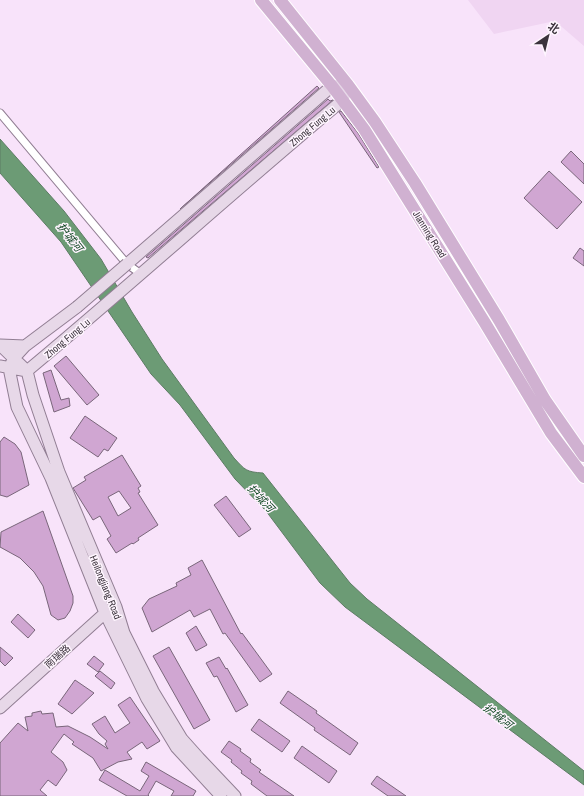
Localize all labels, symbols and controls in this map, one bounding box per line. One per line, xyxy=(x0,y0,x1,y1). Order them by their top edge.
north arrow xyxy=(528,16,568,56)
text: 北 xyxy=(545,19,562,37)
street label: Zhong Fung Lu xyxy=(287,104,338,149)
street label: Jianning Road xyxy=(410,208,449,260)
water label: 护城河 xyxy=(54,220,87,256)
street label: Zhong Fung Lu xyxy=(42,316,93,361)
water label: 护城河 xyxy=(245,481,279,516)
street label: Heilongjiang Road xyxy=(87,553,124,621)
street label: 南瑞路 xyxy=(42,642,73,671)
water label: 护城河 xyxy=(481,700,517,733)

